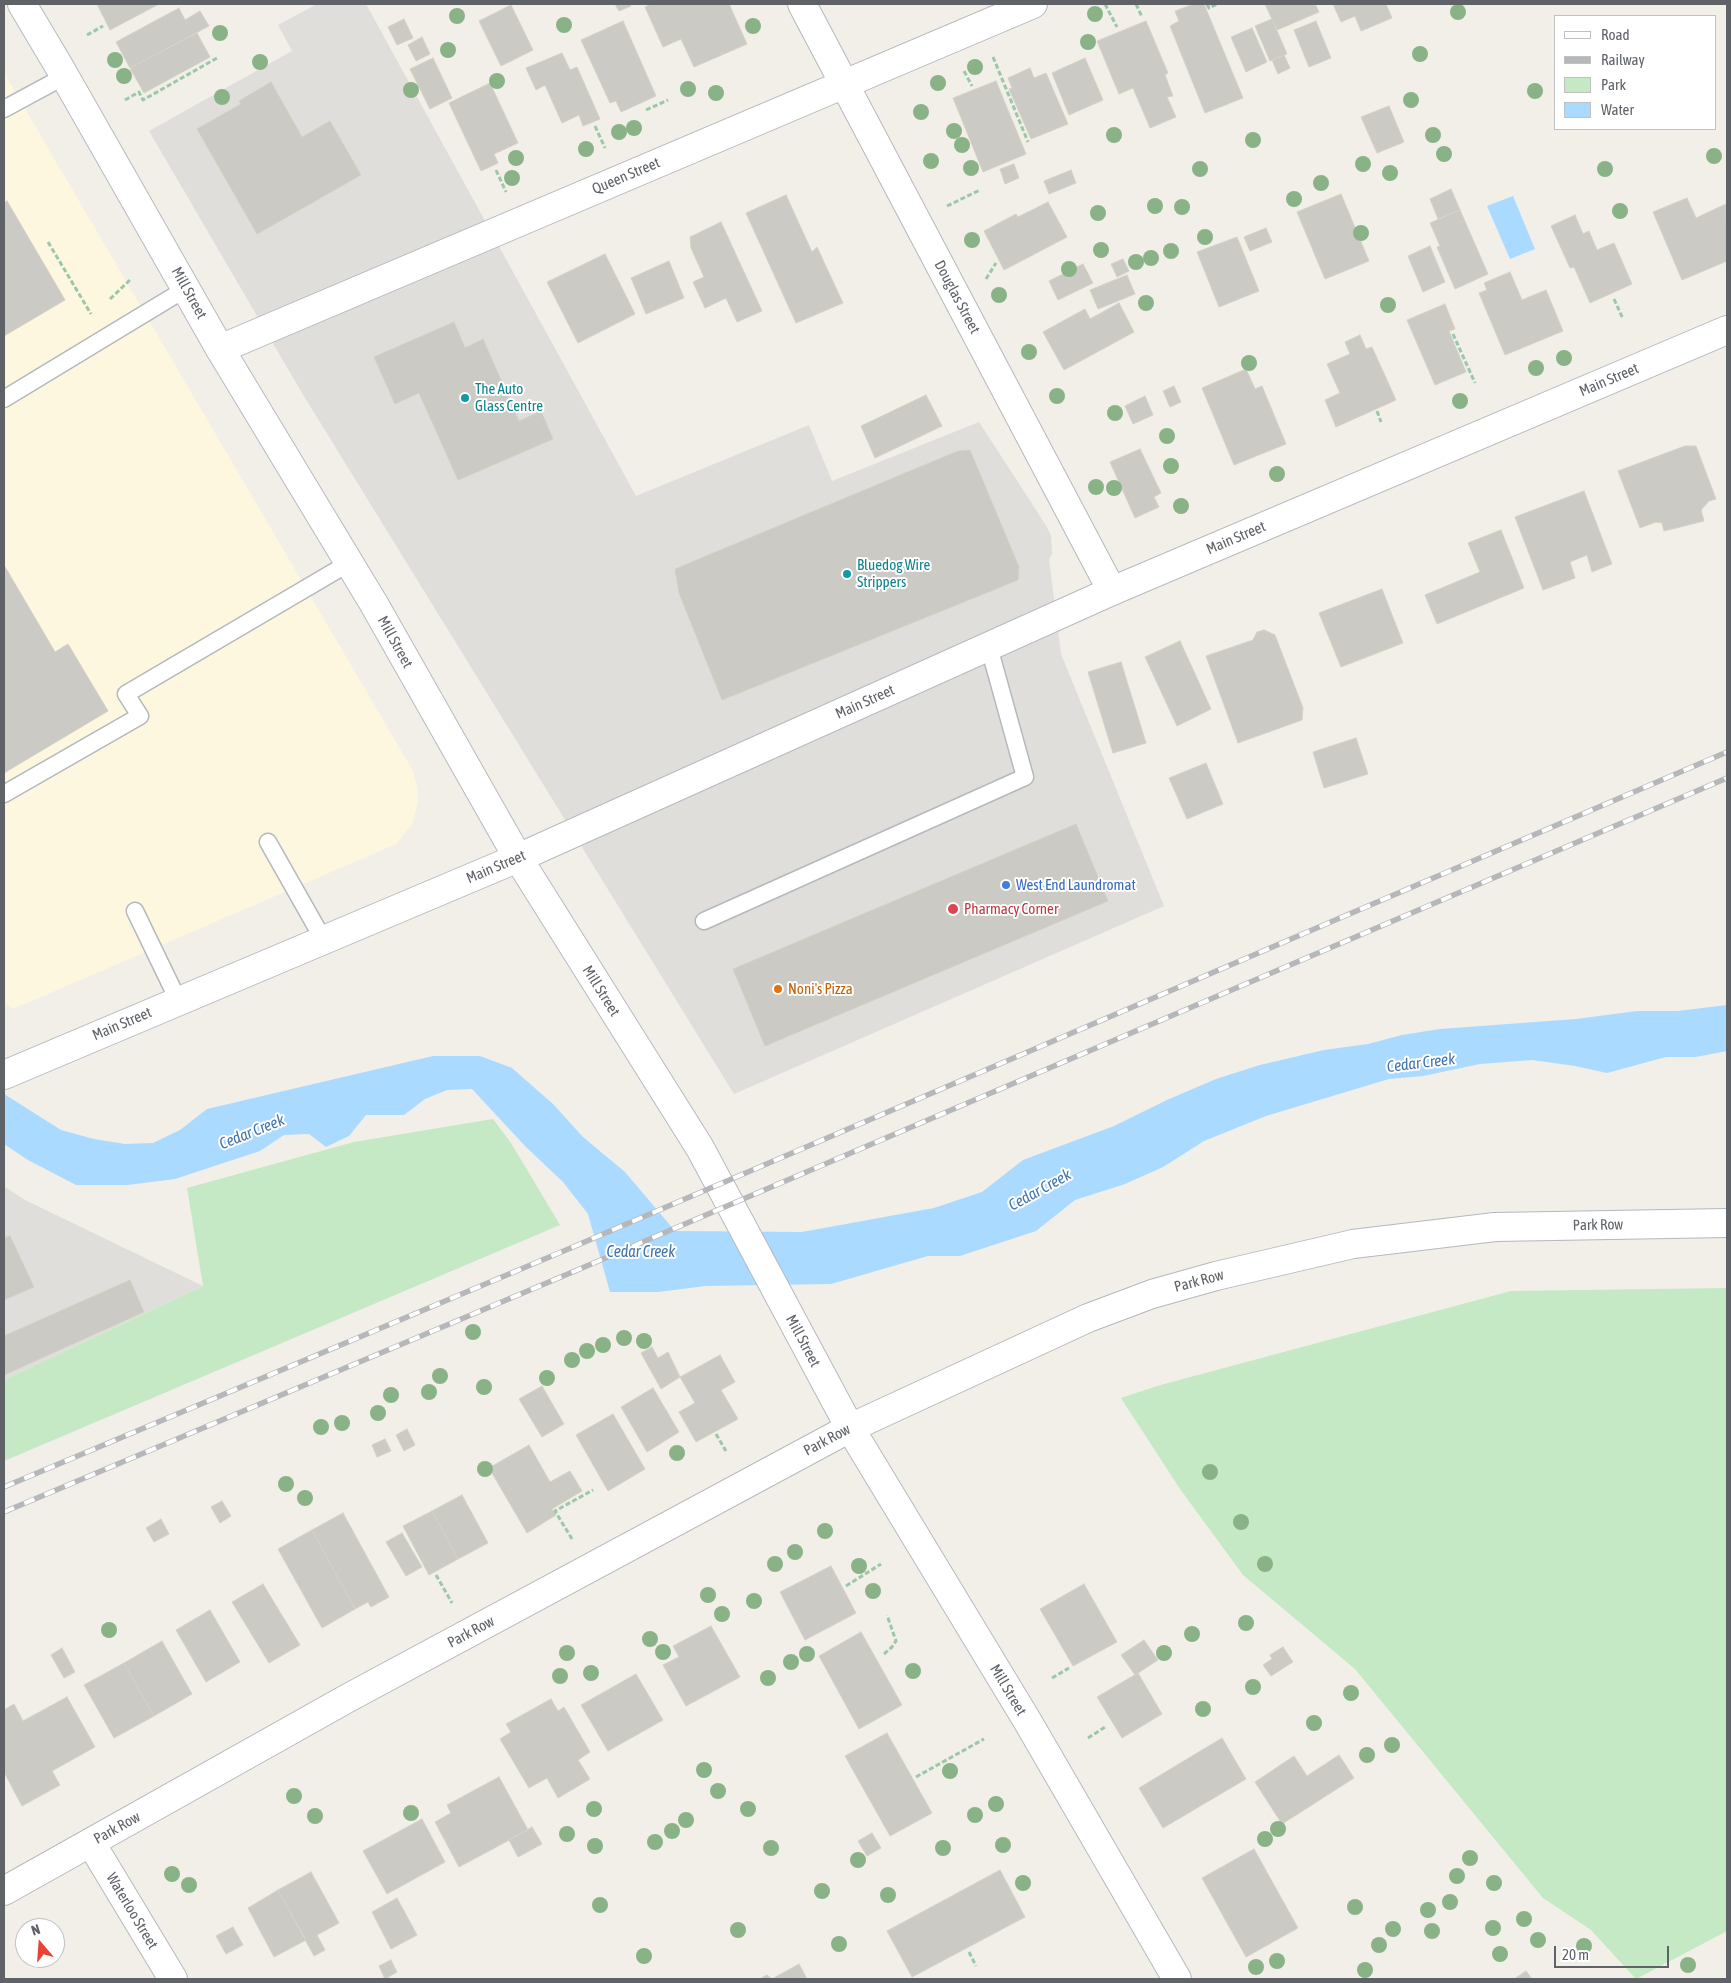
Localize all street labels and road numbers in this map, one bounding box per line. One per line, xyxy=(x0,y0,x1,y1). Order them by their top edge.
street label: Queen Street xyxy=(589,154,663,198)
street label: Douglas Street xyxy=(930,257,984,337)
street label: Mill Street xyxy=(167,264,211,322)
street label: Main Street xyxy=(1577,359,1641,401)
street label: Main Street xyxy=(1204,517,1268,559)
street label: Mill Street xyxy=(373,613,417,671)
street label: Main Street xyxy=(833,681,897,723)
street label: Main Street xyxy=(464,846,528,888)
street label: Mill Street xyxy=(578,962,624,1020)
street label: Main Street xyxy=(90,1003,154,1045)
street label: Park Row xyxy=(1573,1216,1623,1234)
street label: Park Row xyxy=(1172,1266,1226,1296)
street label: Mill Street xyxy=(782,1312,824,1370)
street label: Park Row xyxy=(800,1420,854,1460)
street label: Park Row xyxy=(444,1612,498,1652)
street label: Mill Street xyxy=(986,1661,1030,1719)
street label: Park Row xyxy=(91,1808,143,1848)
street label: Waterloo Street xyxy=(102,1870,162,1952)

